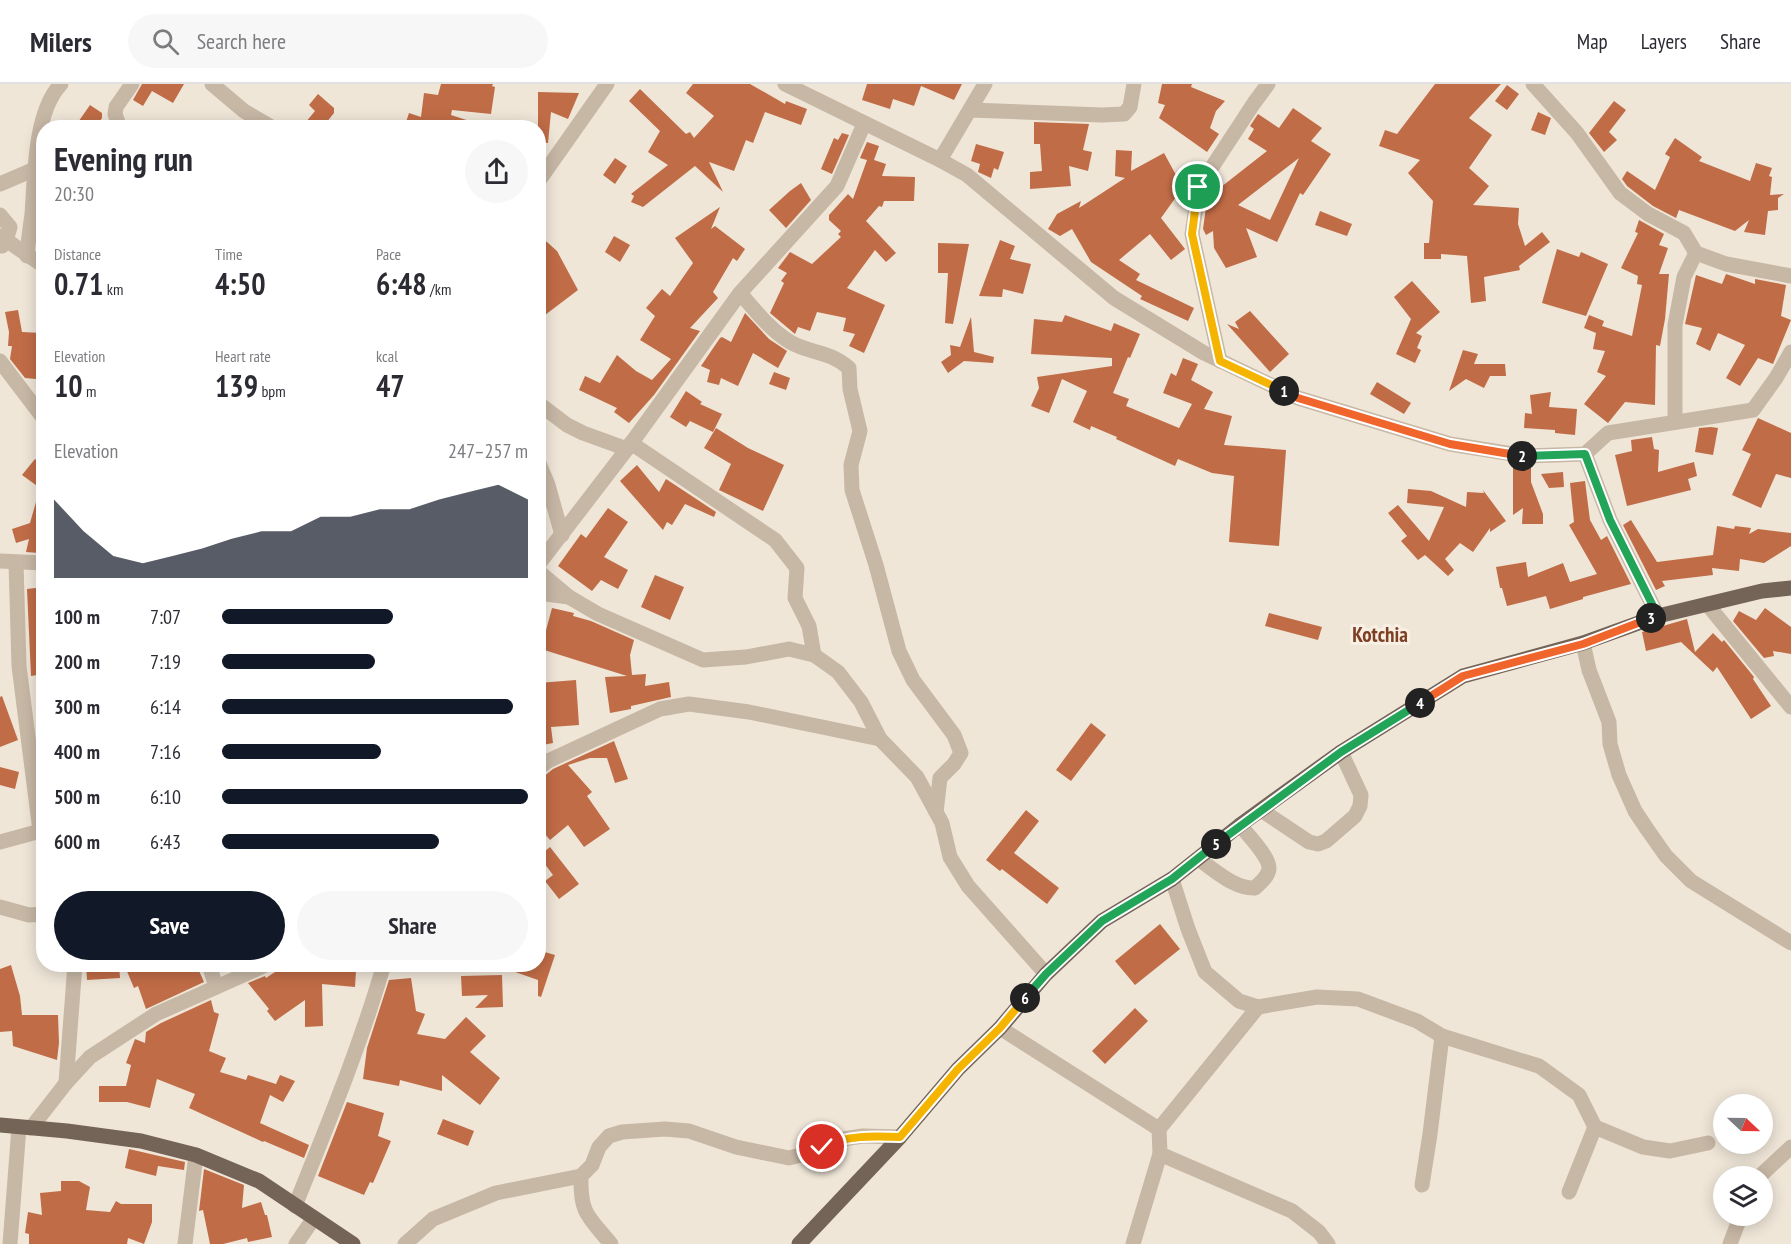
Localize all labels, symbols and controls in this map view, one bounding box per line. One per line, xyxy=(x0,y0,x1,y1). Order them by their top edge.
search box xyxy=(128,14,548,68)
text: Milers xyxy=(30,23,92,60)
icon: search xyxy=(149,25,182,58)
text: Search here xyxy=(197,27,286,55)
text: Map xyxy=(1577,28,1608,55)
text: Layers xyxy=(1641,28,1687,55)
text: Share xyxy=(1720,28,1761,55)
text: Evening run xyxy=(54,137,193,180)
button: share xyxy=(465,140,528,203)
pin xyxy=(1172,161,1223,212)
icon: arrive xyxy=(1181,170,1214,203)
text: 20:30 xyxy=(54,181,94,207)
text: Distance xyxy=(54,244,101,264)
text: Time xyxy=(215,244,243,264)
text: Pace xyxy=(376,244,401,264)
text: 0.71 xyxy=(54,264,103,303)
text: 4:50 xyxy=(215,264,266,303)
text: 6:48 xyxy=(376,264,427,303)
text: km xyxy=(103,279,123,299)
text: /km xyxy=(427,279,451,299)
text: Elevation xyxy=(54,346,105,366)
text: Heart rate xyxy=(215,346,271,366)
text: kcal xyxy=(376,346,398,366)
text: 10 xyxy=(54,366,83,405)
text: 139 xyxy=(215,366,258,405)
text: 47 xyxy=(376,366,405,405)
pin: 1 xyxy=(1269,376,1299,406)
text: m xyxy=(83,381,97,401)
text: bpm xyxy=(258,381,286,401)
text: 1 xyxy=(1280,381,1288,401)
text: Elevation xyxy=(54,438,118,464)
text: 247–257 m xyxy=(448,438,528,464)
pin: 2 xyxy=(1507,441,1537,471)
text: 2 xyxy=(1518,446,1526,466)
pin: 3 xyxy=(1636,603,1666,633)
text: 100 m xyxy=(54,604,100,630)
text: 7:07 xyxy=(150,604,181,630)
text: 3 xyxy=(1647,608,1655,628)
district label: Kotchia xyxy=(1352,621,1408,648)
text: 200 m xyxy=(54,649,100,675)
text: 7:19 xyxy=(150,649,181,675)
pin: 4 xyxy=(1405,688,1435,718)
text: 4 xyxy=(1416,693,1424,713)
text: 300 m xyxy=(54,694,100,720)
text: 6:14 xyxy=(150,694,181,720)
text: 400 m xyxy=(54,739,100,765)
text: 7:16 xyxy=(150,739,181,765)
text: 500 m xyxy=(54,784,100,810)
text: 6:10 xyxy=(150,784,181,810)
text: 600 m xyxy=(54,829,100,855)
text: 6:43 xyxy=(150,829,181,855)
pin: 5 xyxy=(1201,829,1231,859)
text: 5 xyxy=(1212,834,1220,854)
button: Save xyxy=(54,891,285,960)
button: Share xyxy=(297,891,528,960)
pin: 6 xyxy=(1010,983,1040,1013)
text: 6 xyxy=(1021,988,1029,1008)
north arrow xyxy=(1713,1094,1773,1154)
map controls xyxy=(1713,1094,1773,1226)
pin xyxy=(796,1121,847,1172)
icon: check xyxy=(805,1130,838,1163)
button: layers xyxy=(1713,1166,1773,1226)

